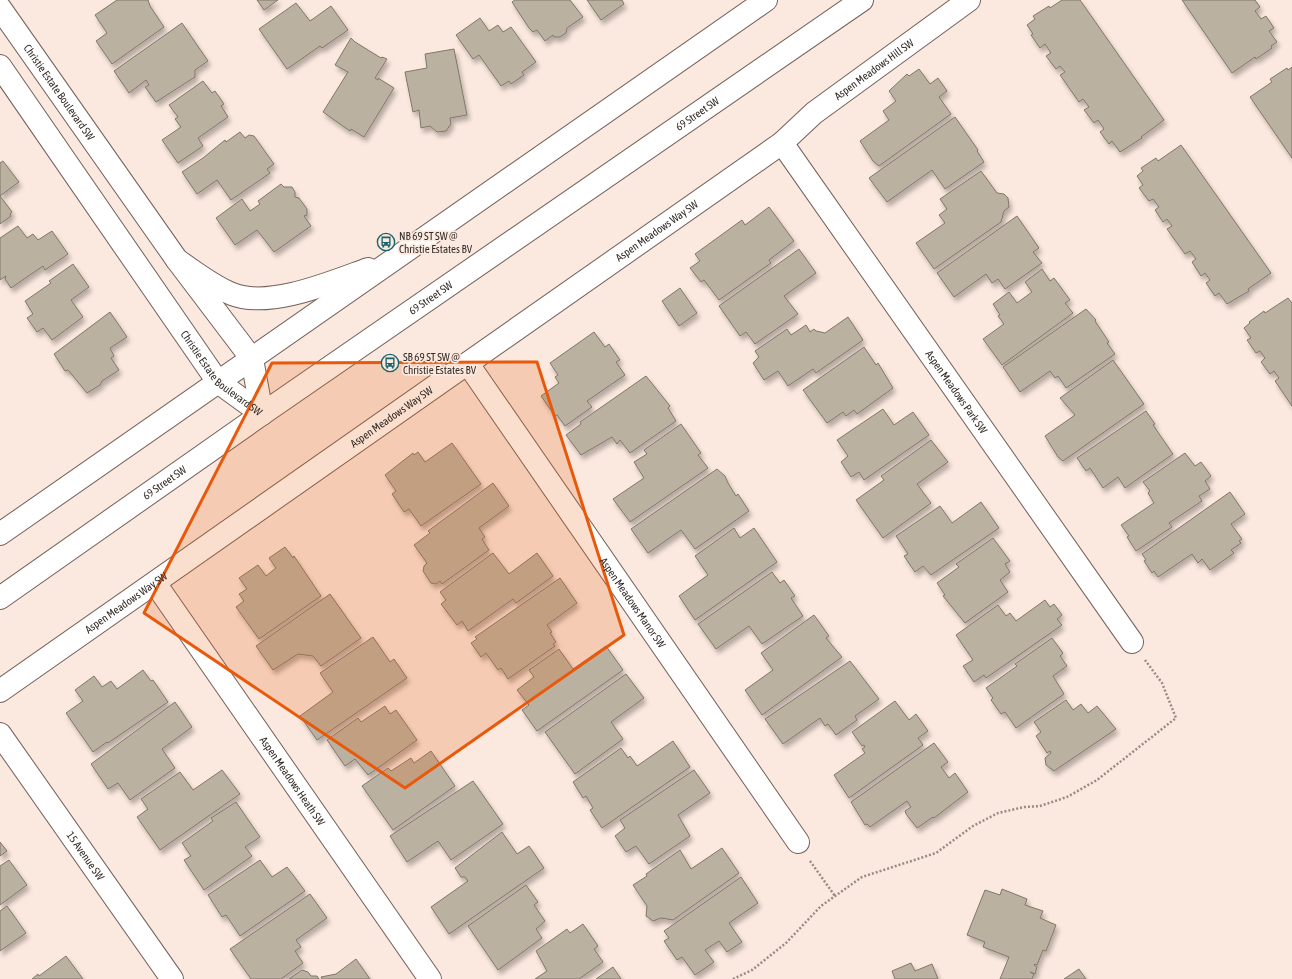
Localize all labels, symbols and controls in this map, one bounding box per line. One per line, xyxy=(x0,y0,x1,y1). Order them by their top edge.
street label: Aspen Meadows Hill SW xyxy=(832,36,916,102)
street label: Christie Estate Boulevard SW xyxy=(21,42,97,142)
street label: 69 Street SW xyxy=(673,94,721,133)
street label: Aspen Meadows Way SW xyxy=(613,198,700,264)
place label: NB 69 ST SW @ Christie Estates BV xyxy=(399,230,473,255)
bus stop icon: NB 69 ST SW @ Christie Estates BV xyxy=(376,232,396,252)
street label: 69 Street SW xyxy=(407,278,455,317)
street label: Christie Estate Boulevard SW xyxy=(178,328,265,418)
street label: Aspen Meadows Park SW xyxy=(923,348,990,436)
place label: SB 69 ST SW @ Christie Estates BV xyxy=(403,351,477,376)
bus stop icon: SB 69 ST SW @ Christie Estates BV xyxy=(380,353,400,373)
street label: Aspen Meadows Way SW xyxy=(348,384,435,450)
street label: 69 Street SW xyxy=(141,463,188,502)
street label: Aspen Meadows Manor SW xyxy=(598,555,668,650)
street label: Aspen Meadows Way SW xyxy=(83,570,170,636)
street label: Aspen Meadows Heath SW xyxy=(258,734,327,828)
street label: 15 Avenue SW xyxy=(64,829,107,883)

